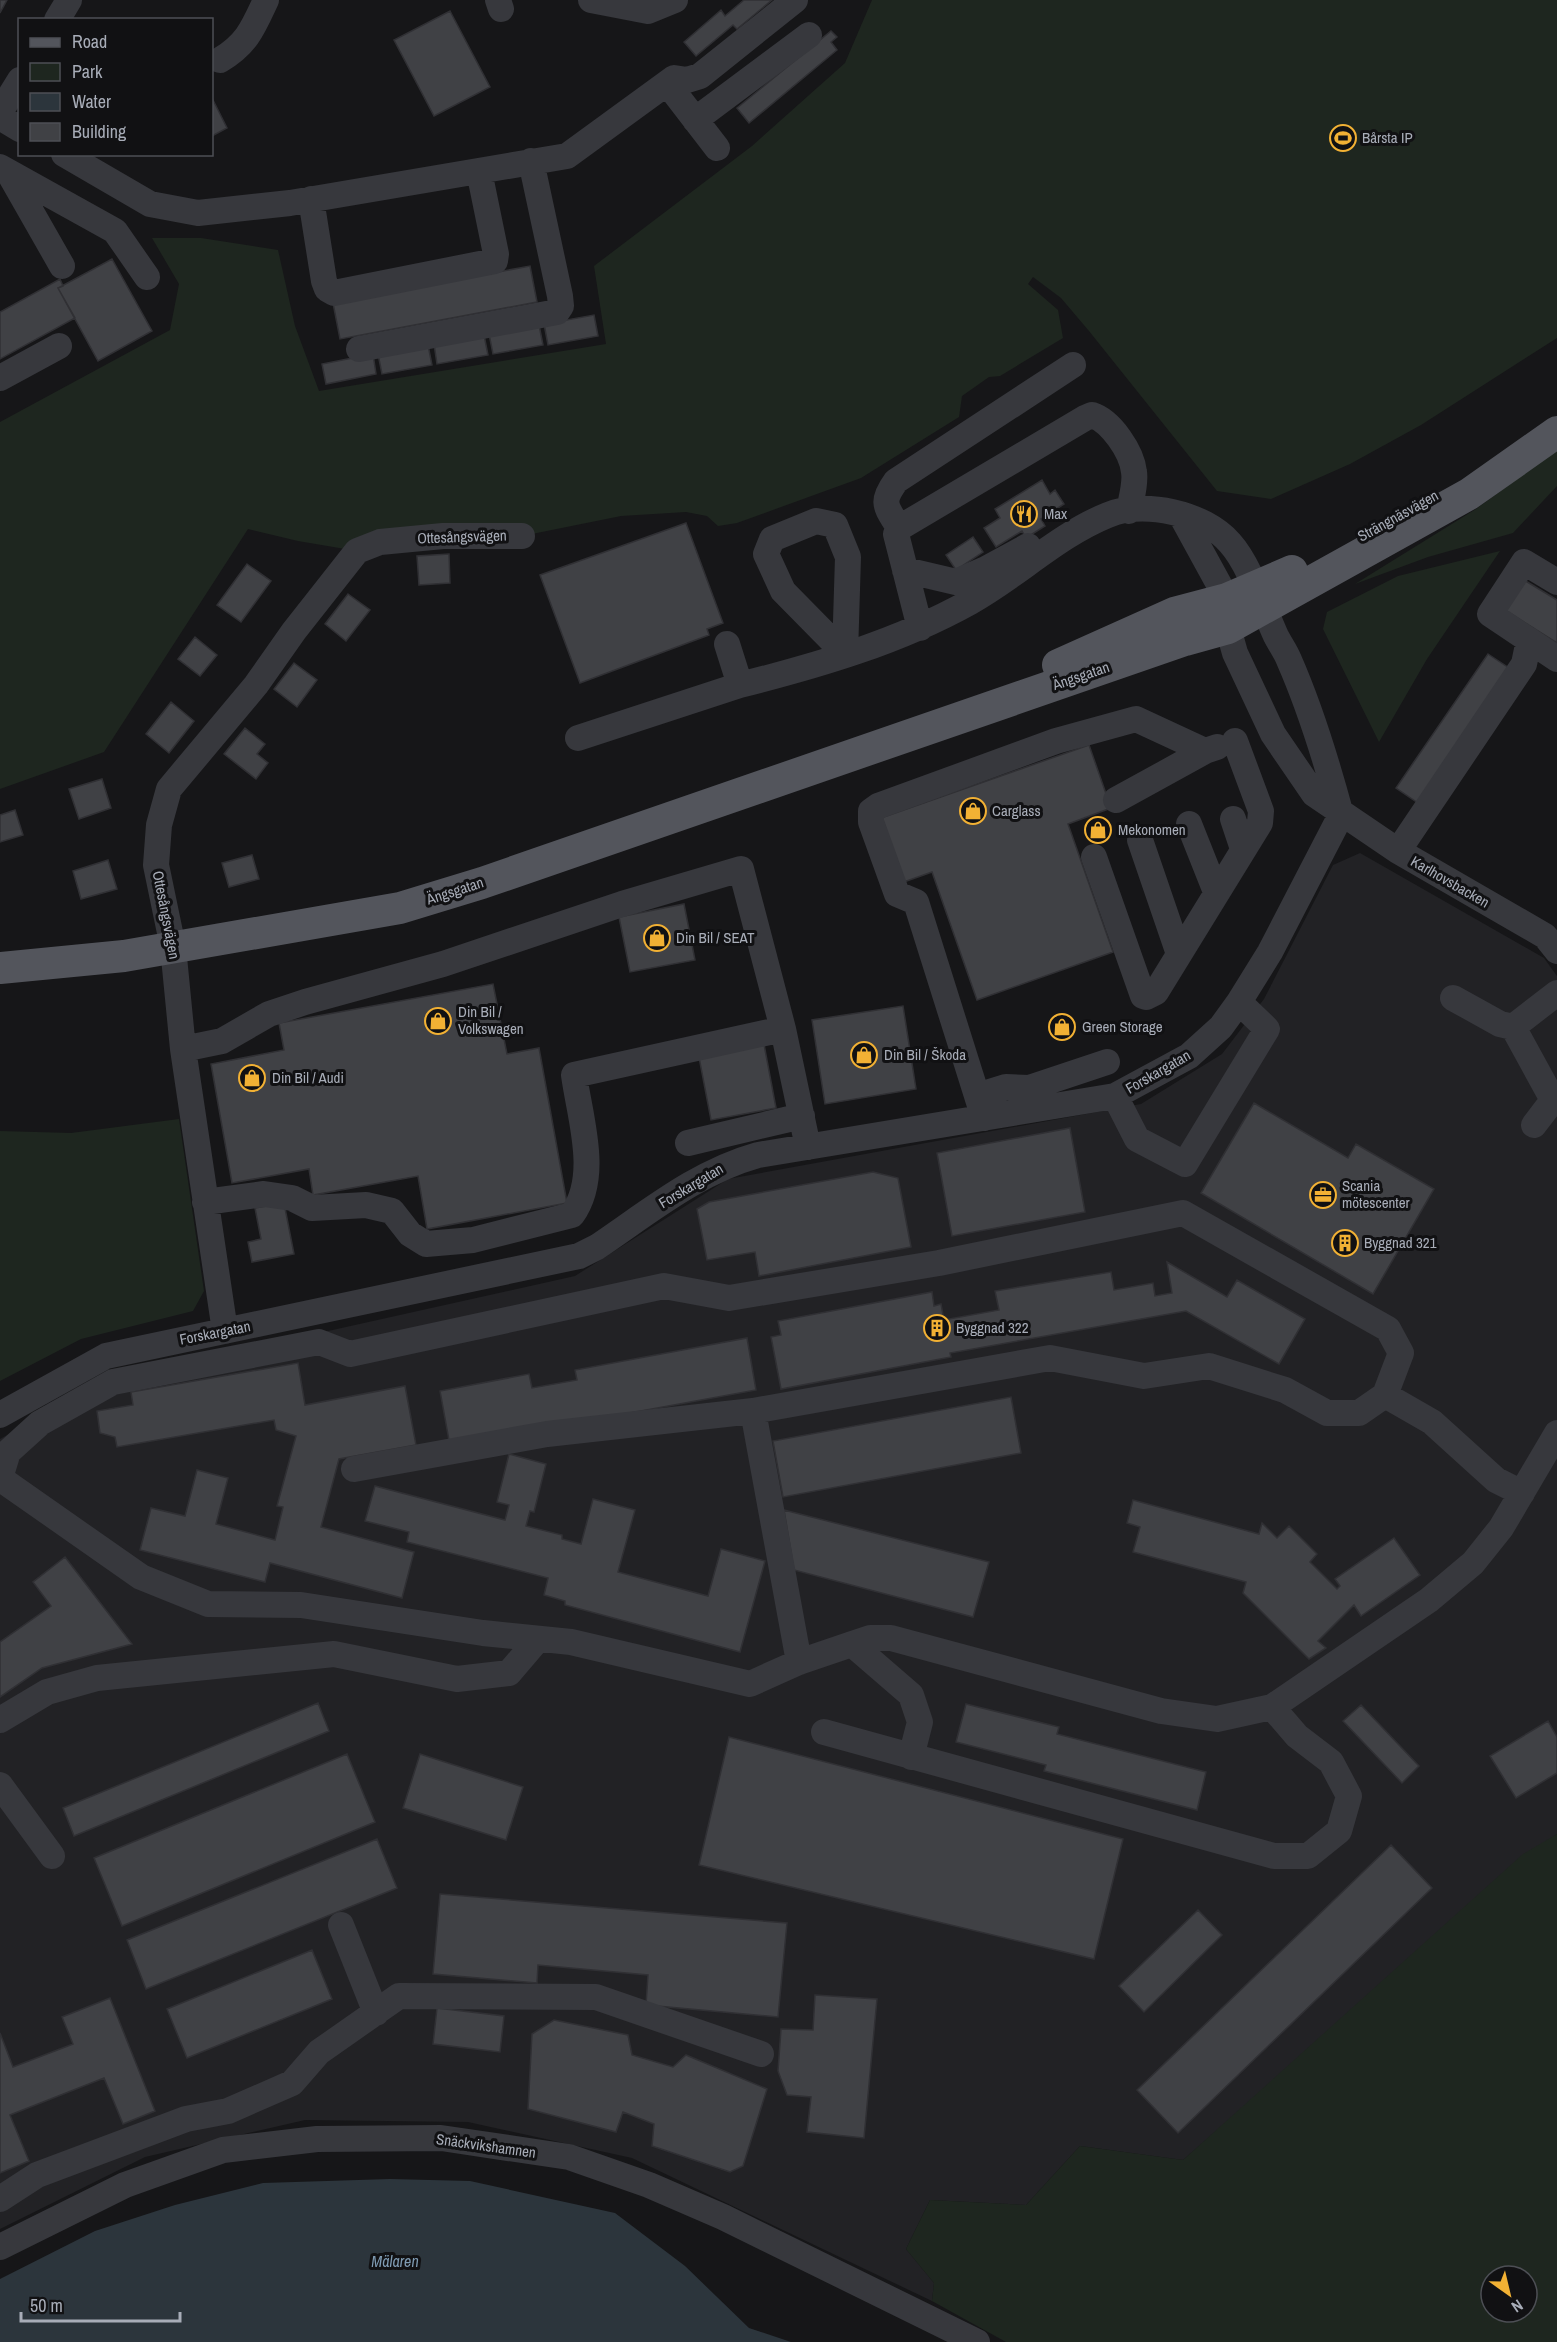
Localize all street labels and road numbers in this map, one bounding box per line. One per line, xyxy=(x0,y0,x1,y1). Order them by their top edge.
street label: Strängnäsvägen xyxy=(1353,485,1442,546)
street label: Ottesångsvägen xyxy=(417,524,507,549)
street label: Ängsgatan xyxy=(1049,656,1112,695)
street label: Karlhovsbacken xyxy=(1407,851,1493,913)
street label: Ottesångsvägen xyxy=(148,869,185,961)
street label: Ängsgatan xyxy=(423,871,486,910)
street label: Forskargatan xyxy=(1121,1045,1194,1099)
street label: Forskargatan xyxy=(655,1158,727,1213)
street label: Forskargatan xyxy=(178,1315,252,1350)
street label: Snäckvikshamnen xyxy=(435,2128,537,2163)

